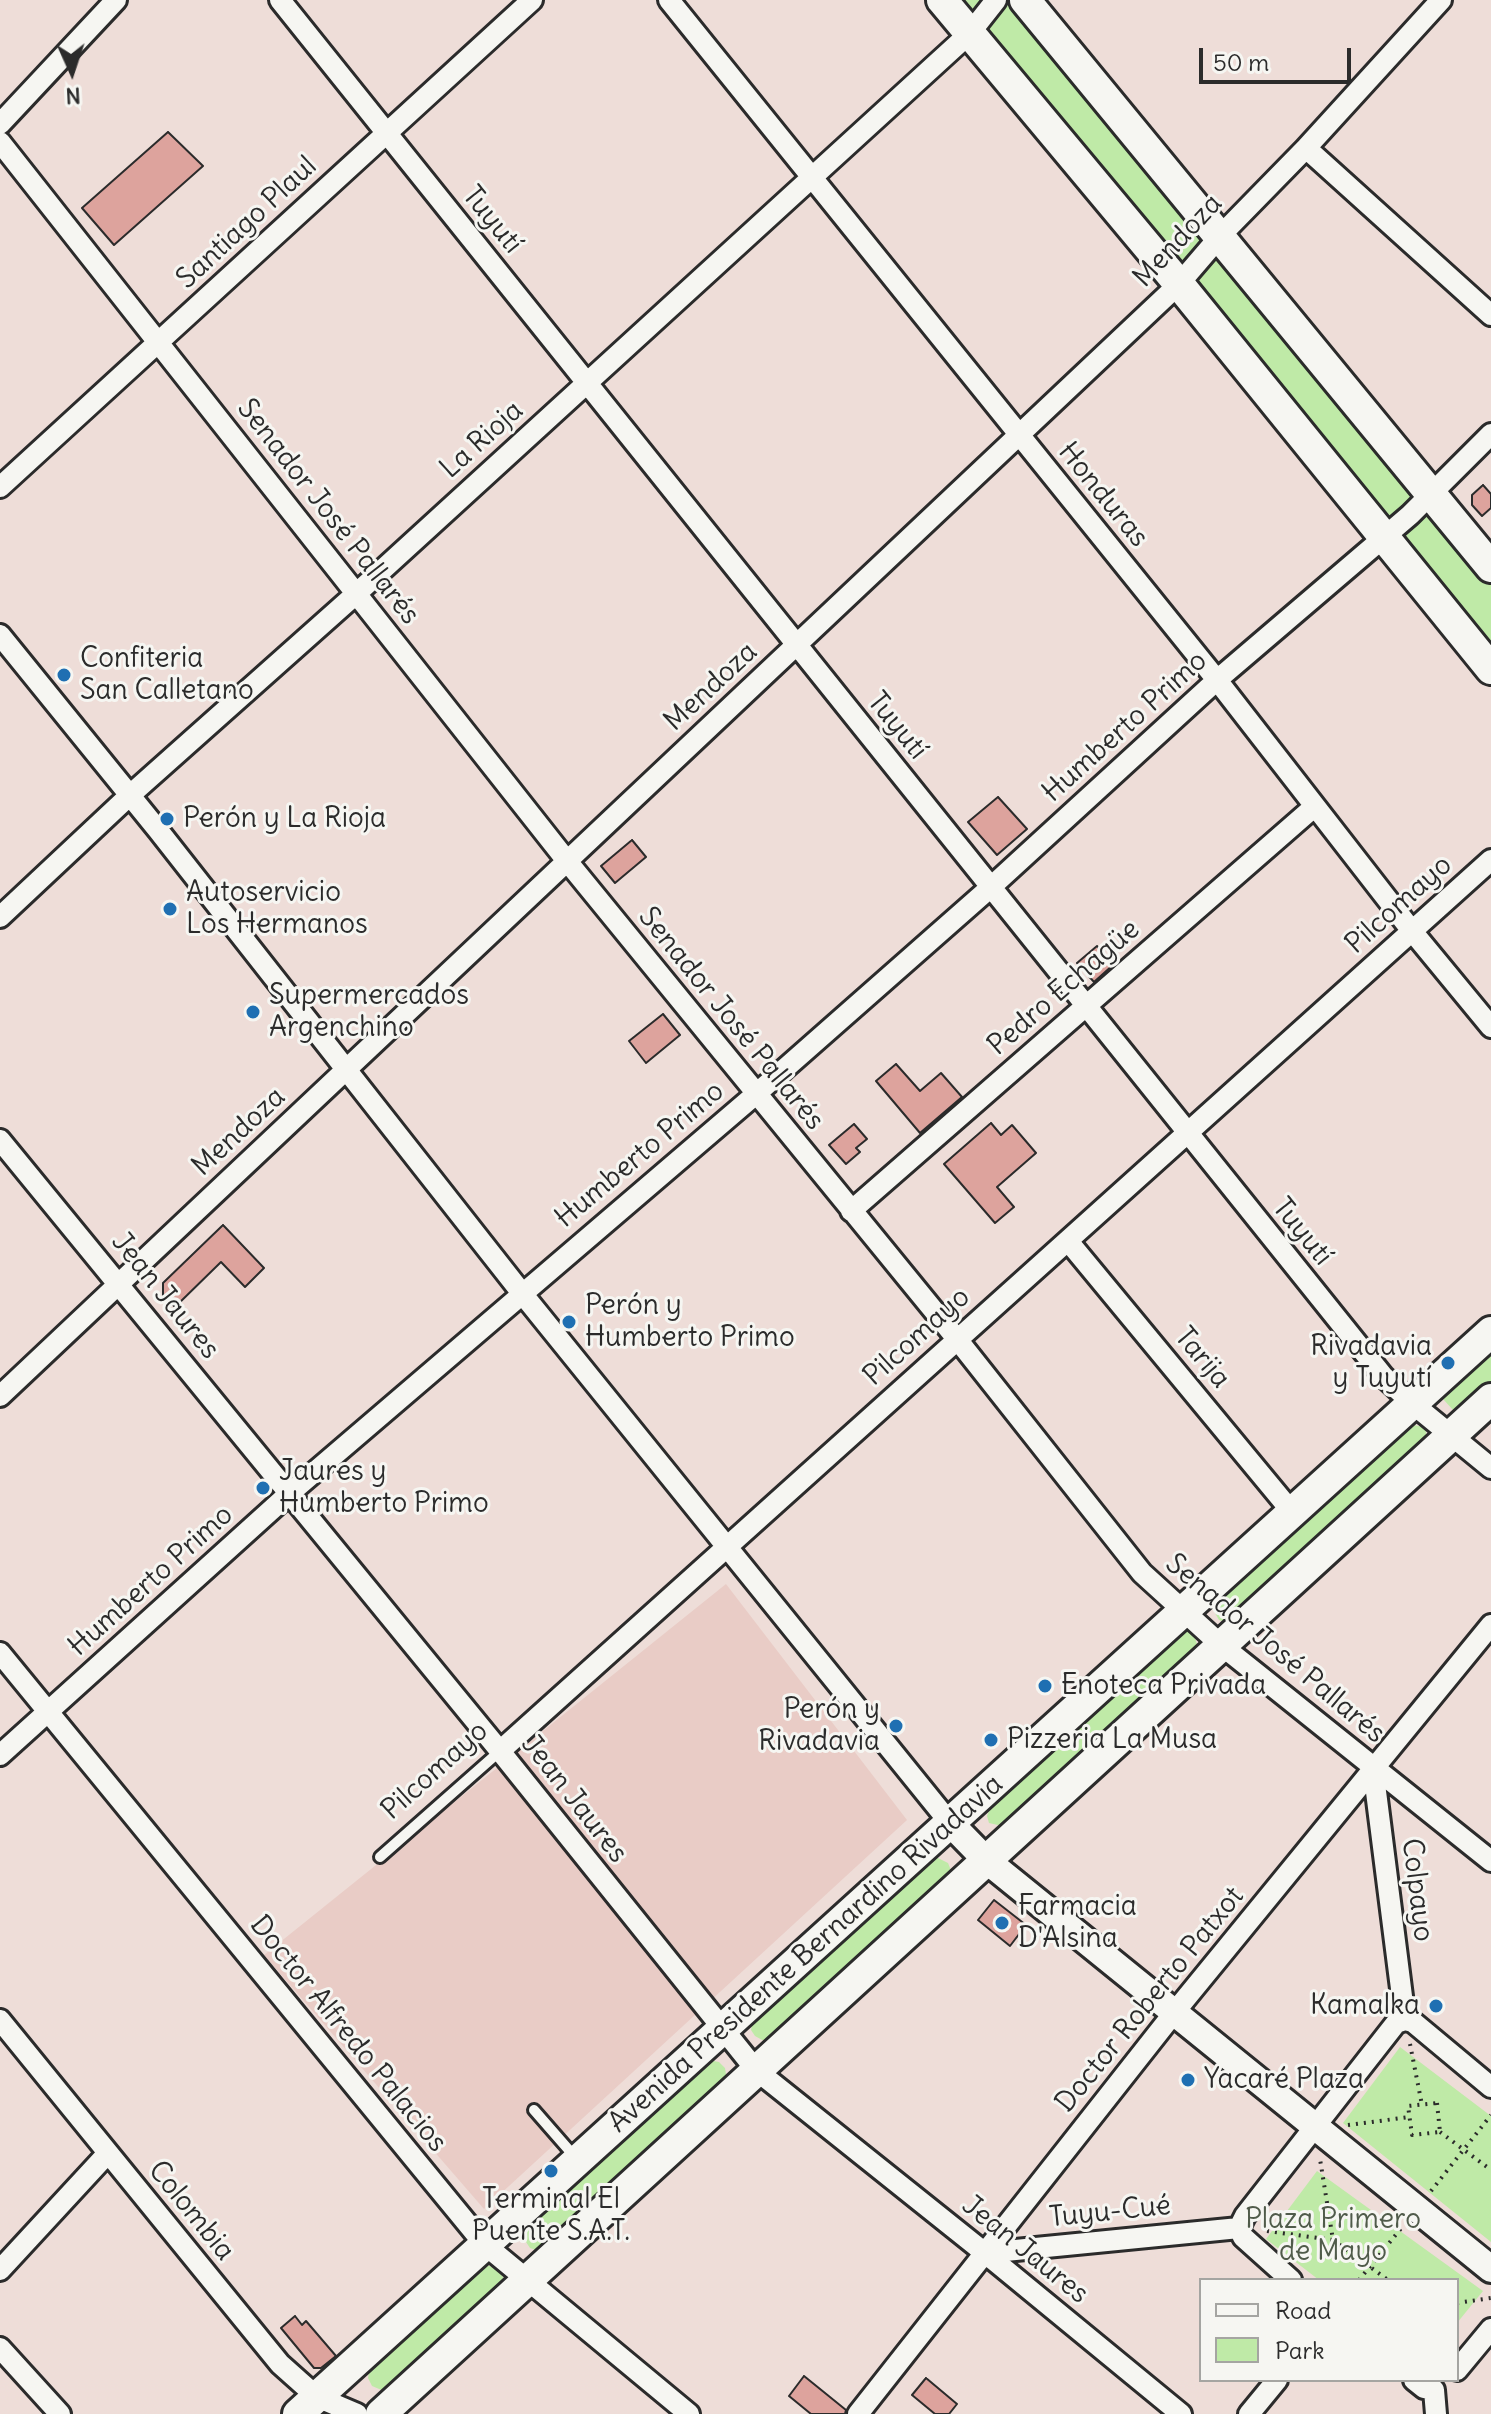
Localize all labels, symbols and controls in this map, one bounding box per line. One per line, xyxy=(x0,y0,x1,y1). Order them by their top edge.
north arrow xyxy=(32,32,112,112)
scale bar xyxy=(1203,32,1355,82)
text: 50 m xyxy=(1213,47,1269,77)
text: N xyxy=(65,82,82,110)
street label: Santiago Plaul xyxy=(170,150,324,296)
street label: Tuyutí xyxy=(455,180,529,260)
street label: Mendoza xyxy=(1127,188,1229,294)
street label: Senador José Pallarés xyxy=(230,393,426,631)
street label: La Rioja xyxy=(434,394,530,486)
street label: Honduras xyxy=(1051,436,1155,554)
street label: Mendoza xyxy=(658,636,764,738)
place label: Confiteria San Calletano xyxy=(80,642,254,708)
street label: Humberto Primo xyxy=(1036,644,1214,810)
marker: Confiteria San Calletano xyxy=(55,666,73,684)
street label: Tuyutí xyxy=(860,686,934,766)
place label: Perón y La Rioja xyxy=(183,802,386,836)
marker: Perón y La Rioja xyxy=(158,810,176,828)
street label: Pilcomayo xyxy=(1339,849,1459,961)
place label: Autoservicio Los Hermanos xyxy=(186,876,368,942)
marker: Autoservicio Los Hermanos xyxy=(161,900,179,918)
street label: Senador José Pallarés xyxy=(631,901,831,1137)
street label: Pedro Echagüe xyxy=(981,913,1147,1063)
place label: Supermercados Argenchino xyxy=(269,979,469,1045)
marker: Supermercados Argenchino xyxy=(244,1003,262,1021)
street label: Humberto Primo xyxy=(549,1075,731,1235)
street label: Mendoza xyxy=(186,1081,292,1183)
street label: Tuyutí xyxy=(1265,1192,1339,1272)
street label: Jean Jaures xyxy=(104,1226,226,1366)
street label: Pilcomayo xyxy=(857,1281,977,1393)
place label: Perón y Humberto Primo xyxy=(585,1289,795,1355)
marker: Perón y Humberto Primo xyxy=(560,1313,578,1331)
street label: Tarija xyxy=(1167,1321,1237,1395)
place label: Rivadavia y Tuyutí xyxy=(1310,1330,1432,1396)
marker: Rivadavia y Tuyutí xyxy=(1439,1354,1457,1372)
place label: Jaures y Humberto Primo xyxy=(279,1455,489,1521)
marker: Jaures y Humberto Primo xyxy=(254,1479,272,1497)
street label: Humberto Primo xyxy=(62,1498,240,1664)
street label: Senador José Pallarés xyxy=(1158,1547,1392,1751)
place label: Enoteca Privada xyxy=(1061,1669,1266,1703)
marker: Enoteca Privada xyxy=(1036,1677,1054,1695)
place label: Perón y Rivadavia xyxy=(758,1693,880,1759)
street label: Pilcomayo xyxy=(375,1715,495,1827)
marker: Perón y Rivadavia xyxy=(887,1717,905,1735)
place label: Pizzeria La Musa xyxy=(1007,1723,1217,1757)
street label: Jean Jaures xyxy=(514,1728,634,1870)
marker: Pizzeria La Musa xyxy=(982,1731,1000,1749)
street label: Avenida Presidente Bernardino Rivadavia xyxy=(602,1768,1010,2140)
street label: Colpayo xyxy=(1394,1837,1440,1943)
street label: Doctor Roberto Patxot xyxy=(1049,1881,1251,2119)
place label: Farmacia D'Alsina xyxy=(1018,1890,1137,1956)
street label: Doctor Alfredo Palacios xyxy=(242,1909,454,2159)
marker: Farmacia D'Alsina xyxy=(993,1914,1011,1932)
place label: Kamalka xyxy=(1310,1989,1420,2023)
marker: Kamalka xyxy=(1427,1997,1445,2015)
place label: Yacaré Plaza xyxy=(1204,2063,1364,2097)
marker: Yacaré Plaza xyxy=(1179,2071,1197,2089)
street label: Colombia xyxy=(141,2155,241,2267)
marker: Terminal El Puente S.A.T. xyxy=(542,2162,560,2180)
place label: Terminal El Puente S.A.T. xyxy=(472,2183,630,2249)
street label: Jean Jaures xyxy=(955,2189,1095,2311)
street label: Tuyu-Cué xyxy=(1048,2189,1172,2235)
park label: Plaza Primero de Mayo xyxy=(1245,2203,1421,2269)
legend xyxy=(1199,2278,1459,2382)
text: Road xyxy=(1275,2295,1331,2325)
text: Park xyxy=(1275,2335,1325,2365)

